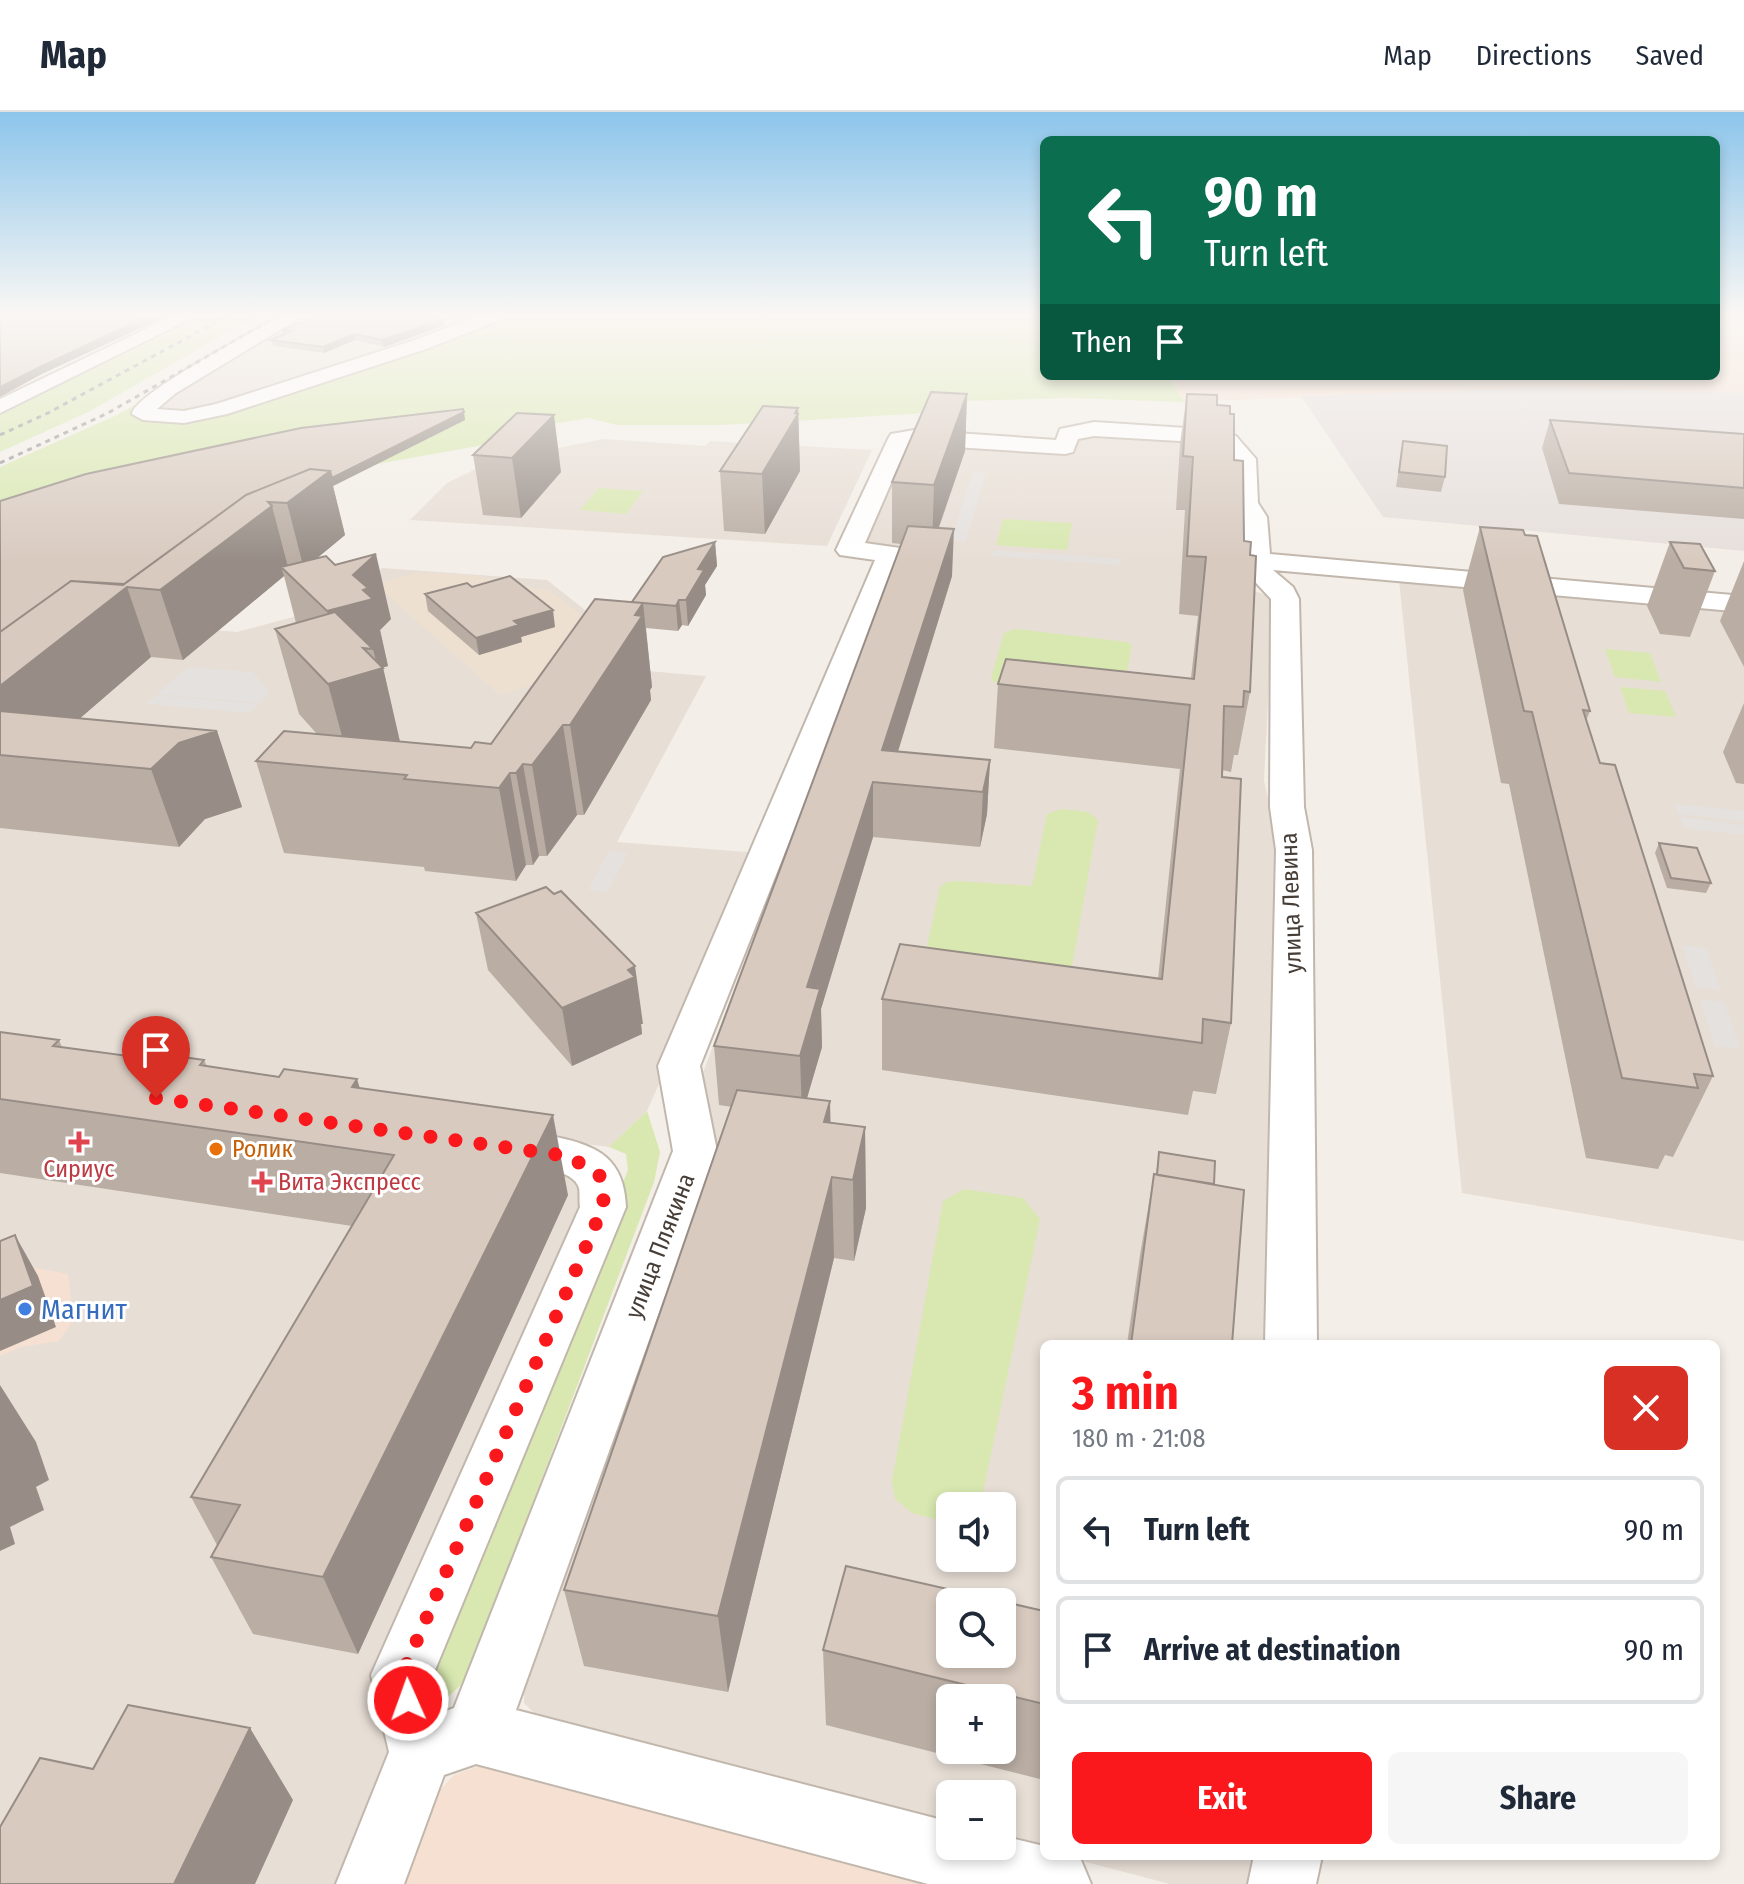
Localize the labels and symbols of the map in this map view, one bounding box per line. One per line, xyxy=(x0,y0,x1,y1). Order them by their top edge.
street label: улица Левина xyxy=(1275,832,1307,974)
pin xyxy=(122,1016,190,1098)
marker: Сириус xyxy=(70,1133,88,1151)
place label: Ролик xyxy=(232,1135,293,1163)
marker: Ролик xyxy=(207,1140,225,1158)
place label: Сириус xyxy=(43,1155,115,1183)
place label: Вита Экспресс xyxy=(278,1168,421,1196)
street label: улица Плякина xyxy=(619,1169,701,1323)
marker: Вита Экспресс xyxy=(253,1173,271,1191)
place label: Магнит xyxy=(41,1293,127,1326)
marker: Магнит xyxy=(16,1300,34,1318)
position arrow xyxy=(366,1658,450,1742)

